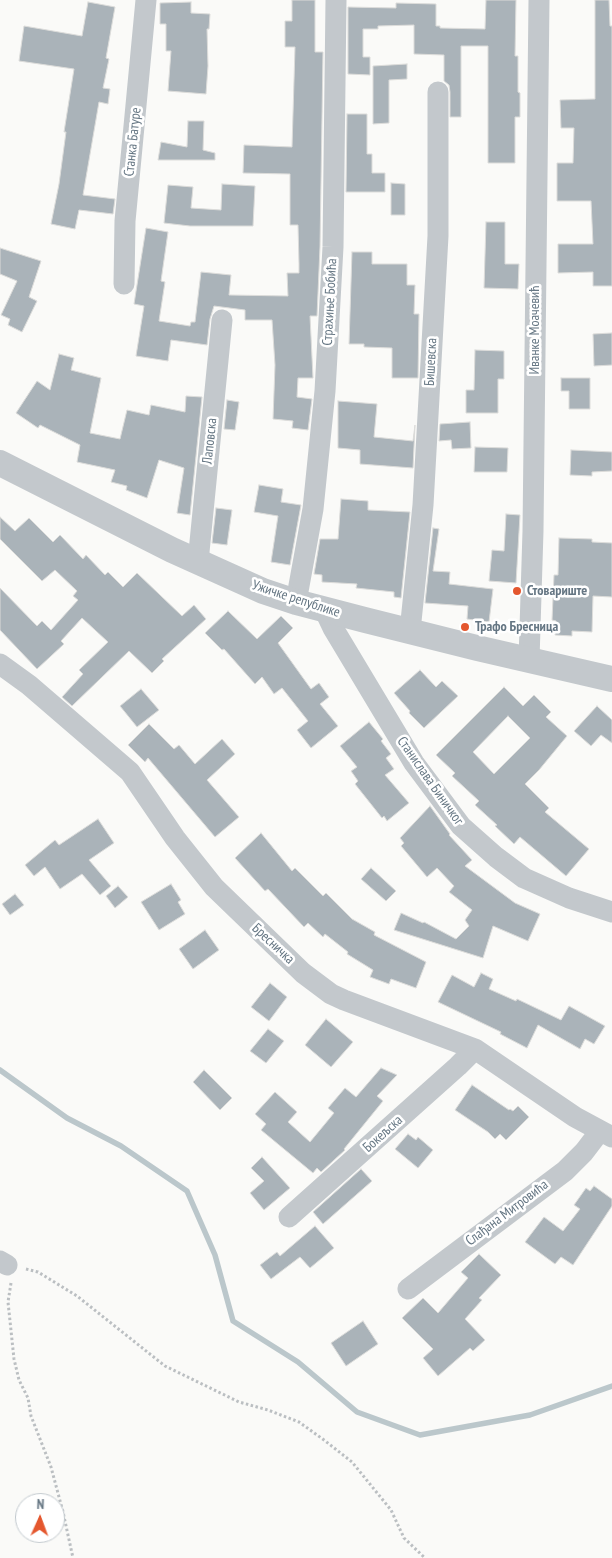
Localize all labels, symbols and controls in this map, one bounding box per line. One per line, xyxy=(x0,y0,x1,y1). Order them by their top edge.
street label: Станка Батуре xyxy=(121,107,145,177)
street label: Страхиње Бобића xyxy=(319,258,341,346)
street label: Иванке Моачевић xyxy=(527,286,543,374)
street label: Бишевска xyxy=(421,338,441,386)
street label: Лаповска xyxy=(199,417,221,465)
street label: Ужичке републике xyxy=(250,577,342,621)
place label: Стовариште xyxy=(527,583,587,599)
marker: Стовариште xyxy=(511,585,523,597)
place label: Трафо Бресница xyxy=(475,619,558,635)
marker: Трафо Бресница xyxy=(459,621,471,633)
street label: Станислава Биничког xyxy=(393,734,467,828)
street label: Бресничка xyxy=(248,920,298,968)
street label: Бокељска xyxy=(360,1112,406,1156)
street label: Слађана Митровића xyxy=(462,1177,552,1249)
north arrow xyxy=(15,1493,65,1543)
text: N xyxy=(36,1495,45,1513)

